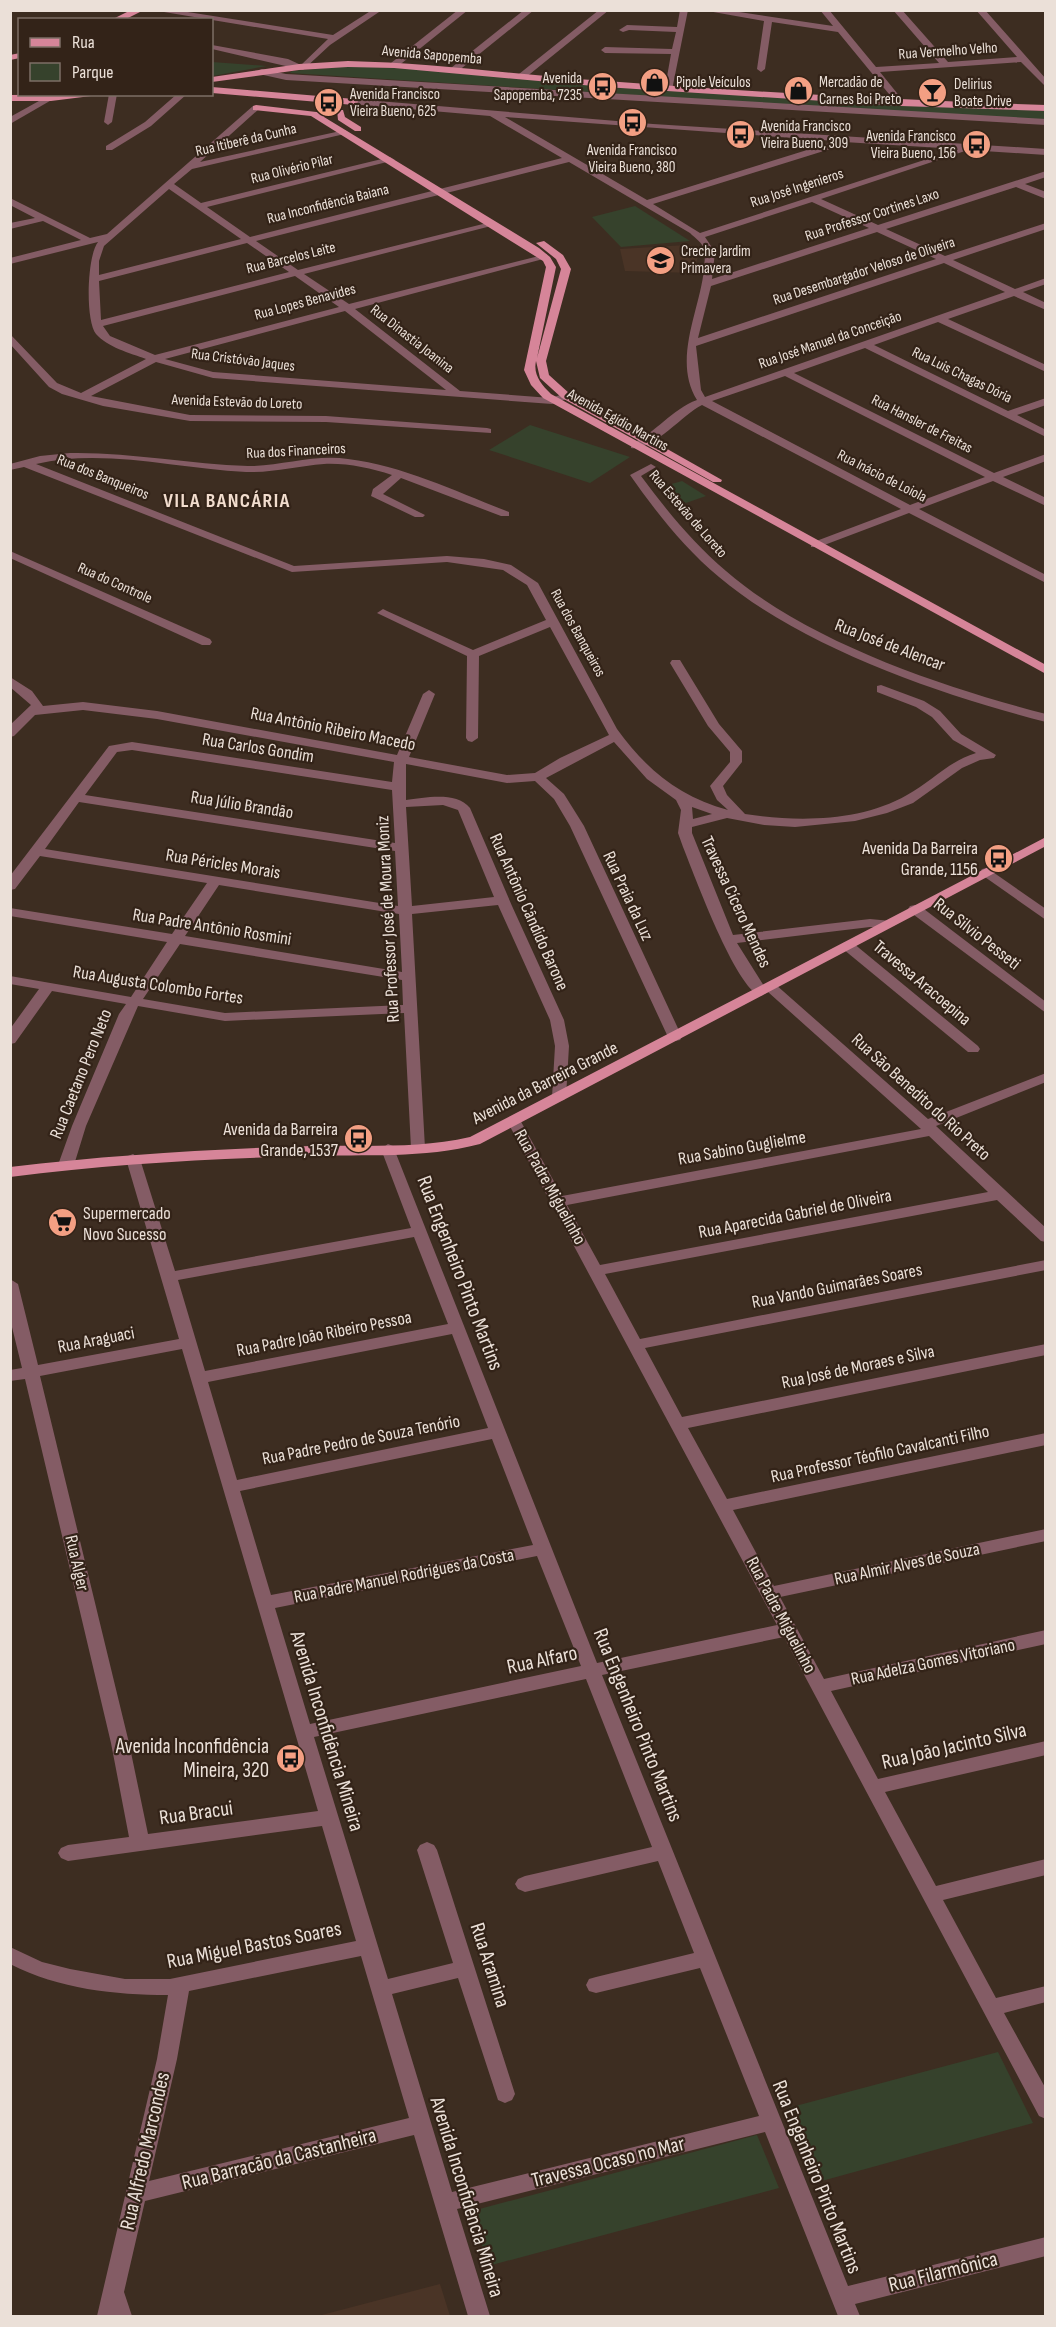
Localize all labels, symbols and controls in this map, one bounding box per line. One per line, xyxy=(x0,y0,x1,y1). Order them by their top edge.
legend xyxy=(18,18,213,96)
text: Rua xyxy=(72,32,95,53)
street label: Rua Vermelho Velho xyxy=(898,38,998,64)
street label: Avenida Sapopemba xyxy=(380,41,483,69)
text: Parque xyxy=(72,62,113,83)
shop icon: Pipole Veículos xyxy=(639,66,671,98)
place label: Avenida Sapopemba, 7235 xyxy=(494,69,582,105)
bus stop icon: Avenida Sapopemba, 7235 xyxy=(587,71,619,103)
place label: Pipole Veículos xyxy=(676,73,751,92)
place label: Mercadão de Carnes Boi Preto xyxy=(819,73,901,109)
shop icon: Mercadão de Carnes Boi Preto xyxy=(782,75,814,107)
place label: Delirius Boate Drive xyxy=(954,75,1012,111)
bar icon: Delirius Boate Drive xyxy=(917,77,949,109)
place label: Avenida Francisco Vieira Bueno, 625 xyxy=(349,85,440,121)
bus stop icon: Avenida Francisco Vieira Bueno, 625 xyxy=(313,87,345,119)
bus stop icon: Avenida Francisco Vieira Bueno, 380 xyxy=(616,107,648,139)
place label: Avenida Francisco Vieira Bueno, 309 xyxy=(760,117,851,153)
street label: Rua Itiberê da Cunha xyxy=(194,119,299,161)
bus stop icon: Avenida Francisco Vieira Bueno, 309 xyxy=(724,119,756,151)
place label: Avenida Francisco Vieira Bueno, 156 xyxy=(865,127,956,163)
bus stop icon: Avenida Francisco Vieira Bueno, 156 xyxy=(961,129,993,161)
place label: Avenida Francisco Vieira Bueno, 380 xyxy=(586,141,677,177)
street label: Rua Olivério Pilar xyxy=(249,149,336,188)
street label: Rua José Ingenieros xyxy=(748,164,846,212)
street label: Rua Inconfidência Baiana xyxy=(265,180,391,228)
street label: Rua Professor Cortines Laxo xyxy=(803,184,941,246)
street label: Rua Desembargador Veloso de Oliveira xyxy=(771,233,958,309)
street label: Rua Barcelos Leite xyxy=(244,238,338,278)
place label: Creche Jardim Primavera xyxy=(681,242,751,278)
school or university icon: Creche Jardim Primavera xyxy=(644,244,676,276)
street label: Rua Lopes Benavides xyxy=(252,279,358,325)
street label: Rua Dinastia Joanina xyxy=(366,300,458,378)
street label: Rua José Manuel da Conceição xyxy=(756,307,904,373)
street label: Rua Luis Chagas Dória xyxy=(909,343,1015,408)
street label: Rua Cristóvão Jaques xyxy=(190,344,296,376)
street label: Avenida Egídio Martins xyxy=(563,384,672,456)
street label: Avenida Estevão do Loreto xyxy=(170,390,303,414)
street label: Rua Hansler de Freitas xyxy=(868,390,976,458)
street label: Rua dos Financeiros xyxy=(246,439,346,463)
street label: Rua Inácio de Loiola xyxy=(834,445,930,507)
street label: Rua dos Banqueiros xyxy=(54,450,152,504)
street label: Rua Estevão de Loreto xyxy=(645,466,731,562)
district label: VILA BANCÁRIA xyxy=(163,489,291,513)
street label: Rua do Controle xyxy=(75,558,155,608)
street label: Rua dos Banqueiros xyxy=(546,586,610,680)
street label: Rua José de Alencar xyxy=(832,614,948,676)
street label: Rua Antônio Ribeiro Macedo xyxy=(249,703,417,755)
street label: Rua Carlos Gondim xyxy=(201,729,315,767)
street label: Rua Júlio Brandão xyxy=(189,787,295,823)
street label: Rua Professor José de Moura Moniz xyxy=(372,814,404,1023)
street label: Rua Antônio Cândido Barone xyxy=(485,830,573,994)
street label: Travessa Cícero Mendes xyxy=(696,833,776,971)
place label: Avenida Da Barreira Grande, 1156 xyxy=(861,838,978,880)
bus stop icon: Avenida Da Barreira Grande, 1156 xyxy=(983,842,1015,874)
street label: Rua Péricles Morais xyxy=(164,845,282,883)
street label: Rua Praia da Luz xyxy=(598,848,658,944)
street label: Rua Silvio Pesseti xyxy=(929,894,1025,974)
street label: Rua Padre Antônio Rosmini xyxy=(131,904,293,950)
street label: Travessa Aracoepina xyxy=(869,936,975,1030)
street label: Rua Augusta Colombo Fortes xyxy=(71,961,245,1009)
street label: Rua Caetano Pero Neto xyxy=(45,1006,117,1142)
street label: Rua São Benedito do Rio Preto xyxy=(847,1029,995,1165)
street label: Avenida da Barreira Grande xyxy=(468,1037,621,1129)
place label: Avenida da Barreira Grande, 1537 xyxy=(222,1119,339,1161)
bus stop icon: Avenida da Barreira Grande, 1537 xyxy=(343,1123,375,1155)
street label: Rua Padre Miguelinho xyxy=(510,1126,590,1248)
street label: Rua Sabino Guglielme xyxy=(677,1126,807,1170)
street label: Rua Engenheiro Pinto Martins xyxy=(411,1172,509,1374)
street label: Rua Aparecida Gabriel de Oliveira xyxy=(697,1185,893,1243)
place label: Supermercado Novo Sucesso xyxy=(83,1203,171,1245)
supermarket icon: Supermercado Novo Sucesso xyxy=(46,1207,78,1239)
street label: Rua Vando Guimarães Soares xyxy=(750,1259,924,1313)
street label: Rua Padre João Ribeiro Pessoa xyxy=(235,1307,413,1361)
street label: Rua Araguaci xyxy=(56,1322,136,1358)
street label: Rua José de Moraes e Silva xyxy=(780,1341,936,1393)
street label: Rua Padre Pedro de Souza Tenório xyxy=(260,1411,462,1469)
street label: Rua Professor Téofilo Cavalcanti Filho xyxy=(769,1421,991,1487)
street label: Rua Alger xyxy=(60,1533,94,1593)
street label: Rua Almir Alves de Souza xyxy=(832,1538,982,1590)
street label: Rua Padre Manuel Rodrigues da Costa xyxy=(292,1544,516,1608)
street label: Rua Padre Miguelinho xyxy=(742,1553,820,1677)
street label: Rua Engenheiro Pinto Martins xyxy=(588,1625,688,1825)
street label: Avenida Inconfidência Mineira xyxy=(284,1627,369,1834)
street label: Rua Adelza Gomes Vitoriano xyxy=(849,1634,1017,1690)
street label: Rua Alfaro xyxy=(504,1640,580,1680)
street label: Rua João Jacinto Silva xyxy=(879,1717,1029,1775)
place label: Avenida Inconfidência Mineira, 320 xyxy=(115,1734,269,1783)
bus stop icon: Avenida Inconfidência Mineira, 320 xyxy=(274,1742,306,1774)
street label: Rua Bracui xyxy=(158,1795,234,1831)
street label: Rua Miguel Bastos Soares xyxy=(165,1916,343,1974)
street label: Rua Aramina xyxy=(465,1920,515,2010)
street label: Rua Alfredo Marcondes xyxy=(115,2070,175,2232)
street label: Rua Engenheiro Pinto Martins xyxy=(767,2077,867,2277)
street label: Avenida Inconfidência Mineira xyxy=(424,2093,509,2300)
street label: Rua Barracão da Castanheira xyxy=(179,2123,379,2195)
street label: Travessa Ocaso no Mar xyxy=(529,2131,687,2193)
street label: Rua Filarmônica xyxy=(886,2246,1000,2298)

